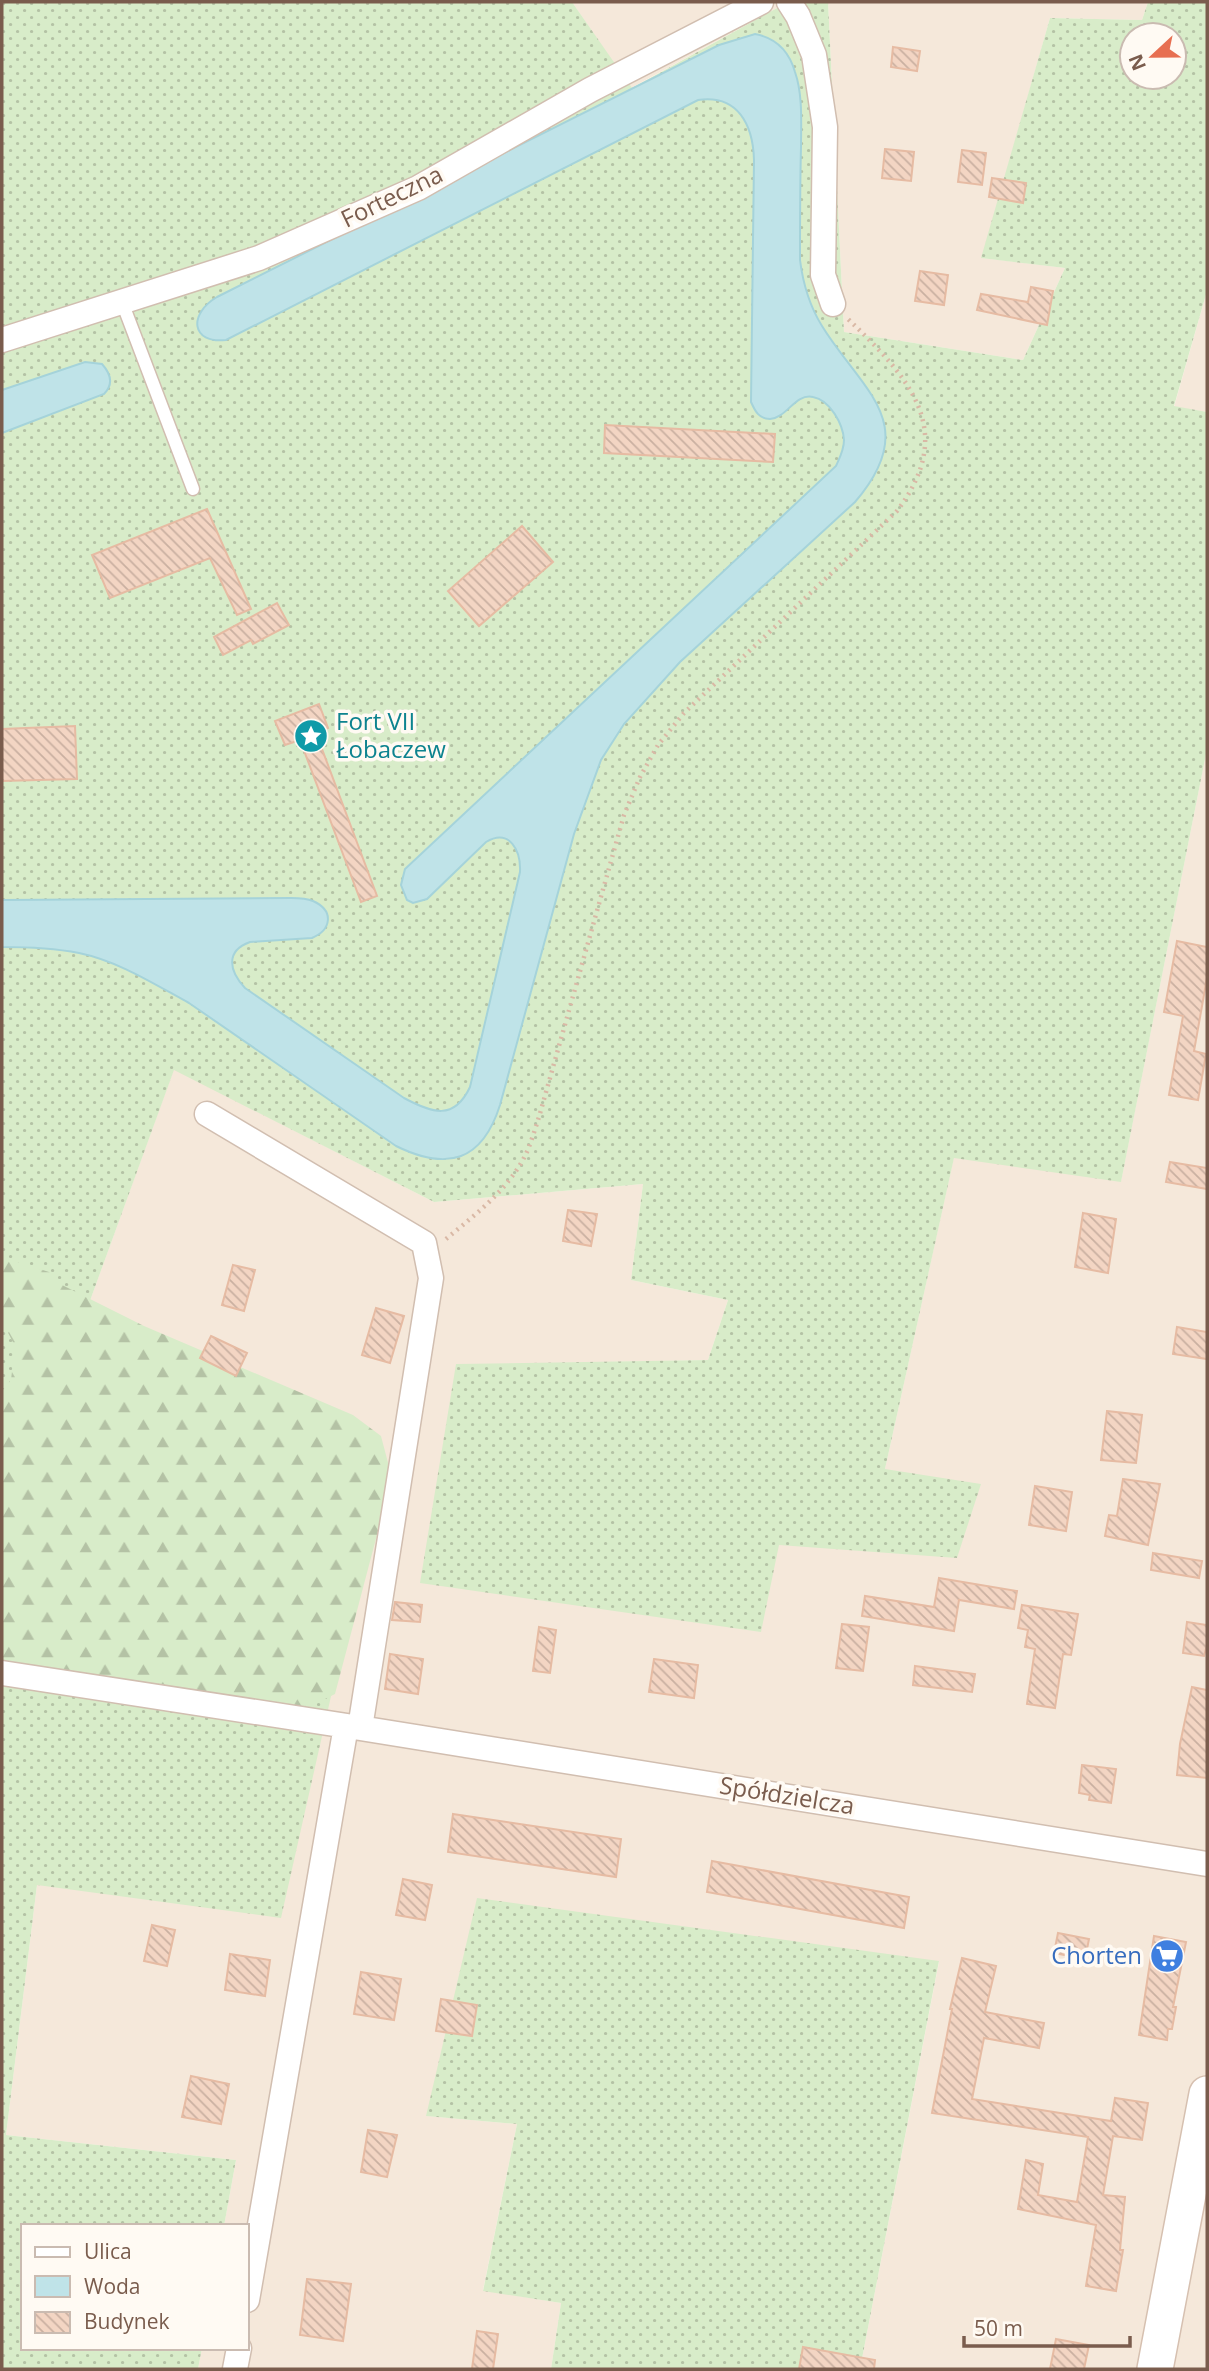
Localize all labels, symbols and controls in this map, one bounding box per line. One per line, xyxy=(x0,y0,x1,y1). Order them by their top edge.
north arrow xyxy=(1118,21,1188,91)
text: N xyxy=(1122,50,1152,74)
street label: Forteczna xyxy=(335,157,448,234)
place label: Fort VII Łobaczew xyxy=(336,704,446,765)
place icon: Fort VII Łobaczew xyxy=(292,717,330,755)
street label: Spółdzielcza xyxy=(718,1768,857,1821)
supermarket icon: Chorten xyxy=(1148,1937,1186,1975)
place label: Chorten xyxy=(1051,1938,1142,1971)
legend xyxy=(21,2224,248,2350)
text: Ulica xyxy=(84,2237,132,2265)
text: Woda xyxy=(84,2272,141,2300)
scale bar xyxy=(964,2304,1130,2348)
text: Budynek xyxy=(84,2307,170,2335)
text: 50 m xyxy=(974,2314,1023,2342)

